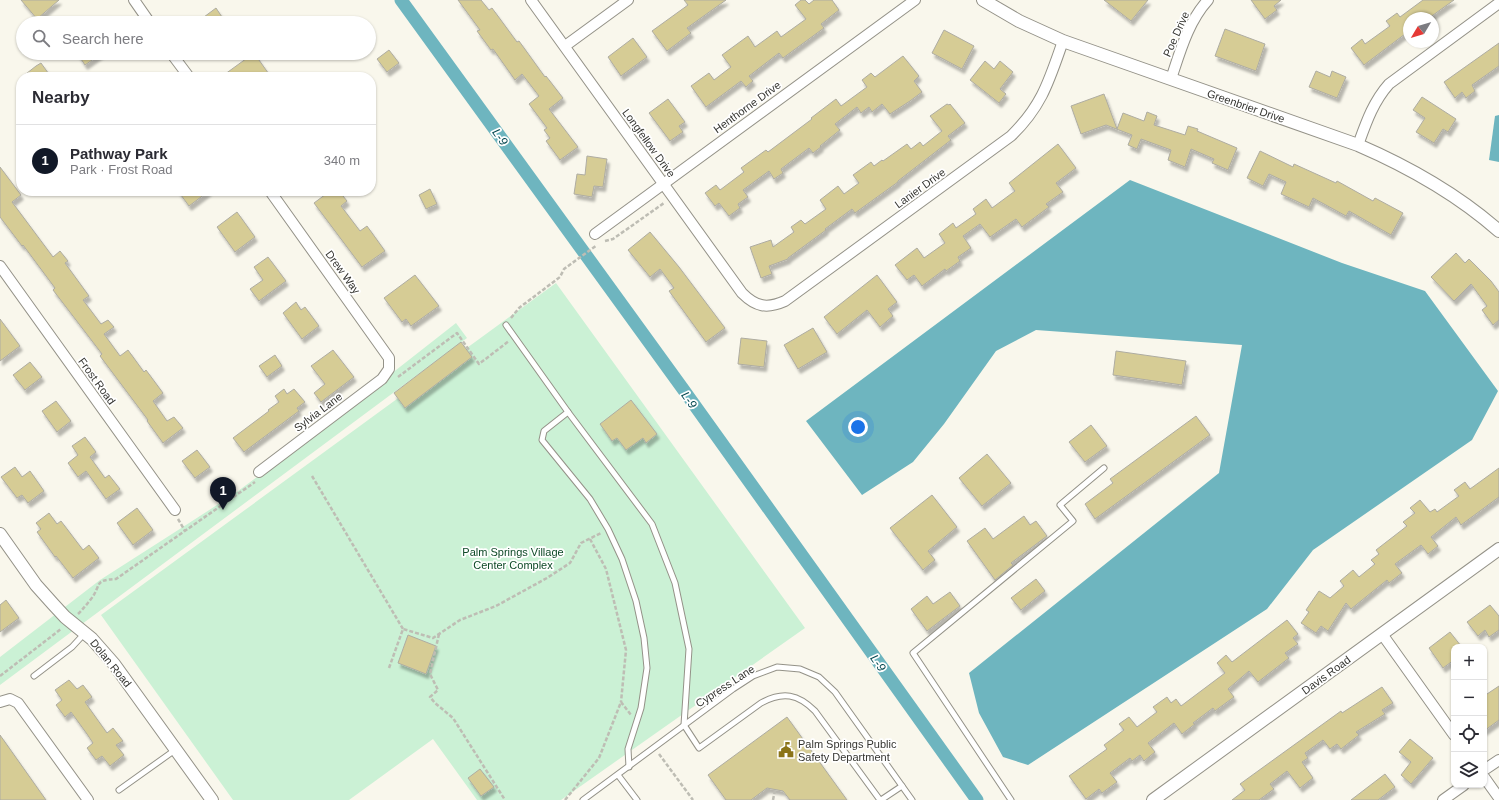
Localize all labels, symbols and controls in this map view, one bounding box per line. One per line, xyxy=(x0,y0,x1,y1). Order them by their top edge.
street label: Poe Drive xyxy=(1161,9,1191,59)
north arrow xyxy=(1403,12,1439,48)
search box xyxy=(16,16,376,60)
icon: search xyxy=(30,27,52,49)
text: Search here xyxy=(62,30,144,47)
street label: Henthorne Drive xyxy=(711,79,783,135)
street label: Greenbrier Drive xyxy=(1206,87,1286,125)
text: Nearby xyxy=(32,88,90,107)
street label: Longfellow Drive xyxy=(620,107,678,179)
water label: L-9 xyxy=(489,126,511,148)
text: Pathway Park xyxy=(70,145,168,162)
text: 1 xyxy=(41,153,49,168)
text: 340 m xyxy=(324,153,360,168)
text: Park · Frost Road xyxy=(70,162,173,177)
street label: Lanier Drive xyxy=(892,166,948,210)
street label: Drew Way xyxy=(323,248,363,296)
street label: Frost Road xyxy=(76,355,118,407)
water label: L-9 xyxy=(678,389,700,411)
street label: Sylvia Lane xyxy=(292,390,344,434)
your location xyxy=(848,417,868,437)
pin: 1 xyxy=(210,477,236,510)
park label: Palm Springs Village Center Complex xyxy=(462,546,564,571)
street label: Dolan Road xyxy=(88,637,134,689)
map controls xyxy=(1451,644,1487,788)
button: + xyxy=(1451,644,1487,680)
water label: L-9 xyxy=(867,652,889,674)
street label: Davis Road xyxy=(1299,653,1353,697)
street label: Cypress Lane xyxy=(693,662,757,710)
button: − xyxy=(1451,680,1487,716)
button: locate xyxy=(1451,716,1487,752)
place label: Palm Springs Public Safety Department xyxy=(798,738,897,763)
public building icon: Palm Springs Public Safety Department xyxy=(777,741,795,759)
button: layers xyxy=(1451,752,1487,788)

